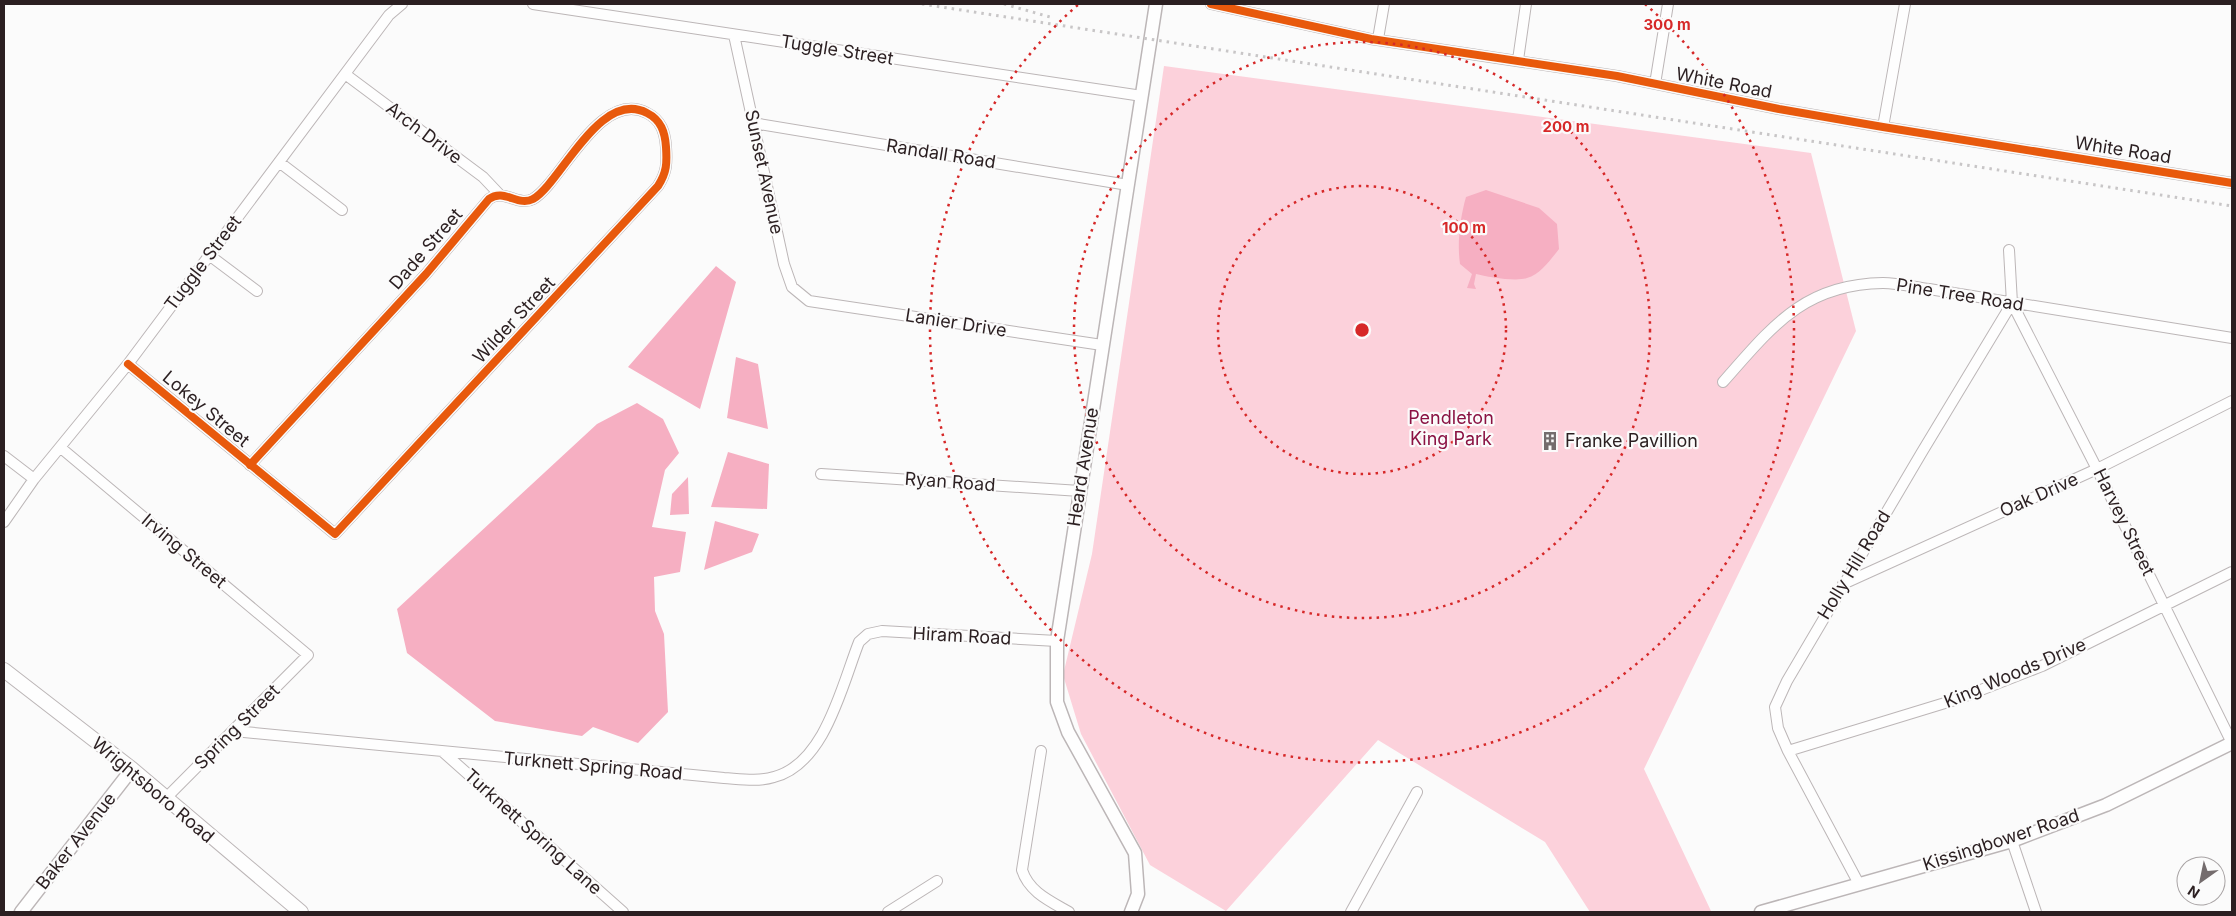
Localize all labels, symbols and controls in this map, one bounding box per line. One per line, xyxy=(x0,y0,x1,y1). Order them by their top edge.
text: 300 m xyxy=(1643,15,1691,34)
street label: Tuggle Street xyxy=(779,30,895,69)
street label: White Road xyxy=(1674,63,1774,102)
street label: Arch Drive xyxy=(382,97,466,168)
street label: Sunset Avenue xyxy=(741,108,788,236)
text: 200 m xyxy=(1543,117,1589,136)
street label: White Road xyxy=(2073,132,2173,167)
street label: Randall Road xyxy=(885,134,997,173)
street label: Dade Street xyxy=(385,204,467,293)
street label: Tuggle Street xyxy=(160,211,245,314)
text: 100 m xyxy=(1442,218,1486,237)
street label: Wilder Street xyxy=(468,272,559,367)
street label: Pine Tree Road xyxy=(1895,274,2025,315)
street label: Lanier Drive xyxy=(904,304,1008,341)
centre of rings xyxy=(1353,321,1371,339)
street label: Lokey Street xyxy=(159,366,254,451)
street label: Heard Avenue xyxy=(1063,406,1102,528)
park label: Pendleton King Park xyxy=(1408,407,1494,449)
building icon: Franke Pavillion xyxy=(1539,430,1561,452)
place label: Franke Pavillion xyxy=(1565,430,1698,451)
street label: Harvey Street xyxy=(2089,465,2159,579)
street label: Ryan Road xyxy=(904,468,996,495)
street label: Oak Drive xyxy=(1996,468,2081,521)
street label: Holly Hill Road xyxy=(1813,507,1894,623)
street label: Irving Street xyxy=(138,509,231,592)
street label: Hiram Road xyxy=(912,622,1012,649)
street label: King Woods Drive xyxy=(1941,633,2089,712)
street label: Spring Street xyxy=(190,680,284,773)
street label: Wrightsboro Road xyxy=(88,732,219,847)
street label: Turknett Spring Road xyxy=(503,747,683,784)
street label: Turknett Spring Lane xyxy=(460,764,606,899)
street label: Baker Avenue xyxy=(31,788,120,893)
street label: Kissingbower Road xyxy=(1920,804,2082,875)
north arrow xyxy=(2176,856,2226,906)
text: N xyxy=(2185,882,2203,902)

